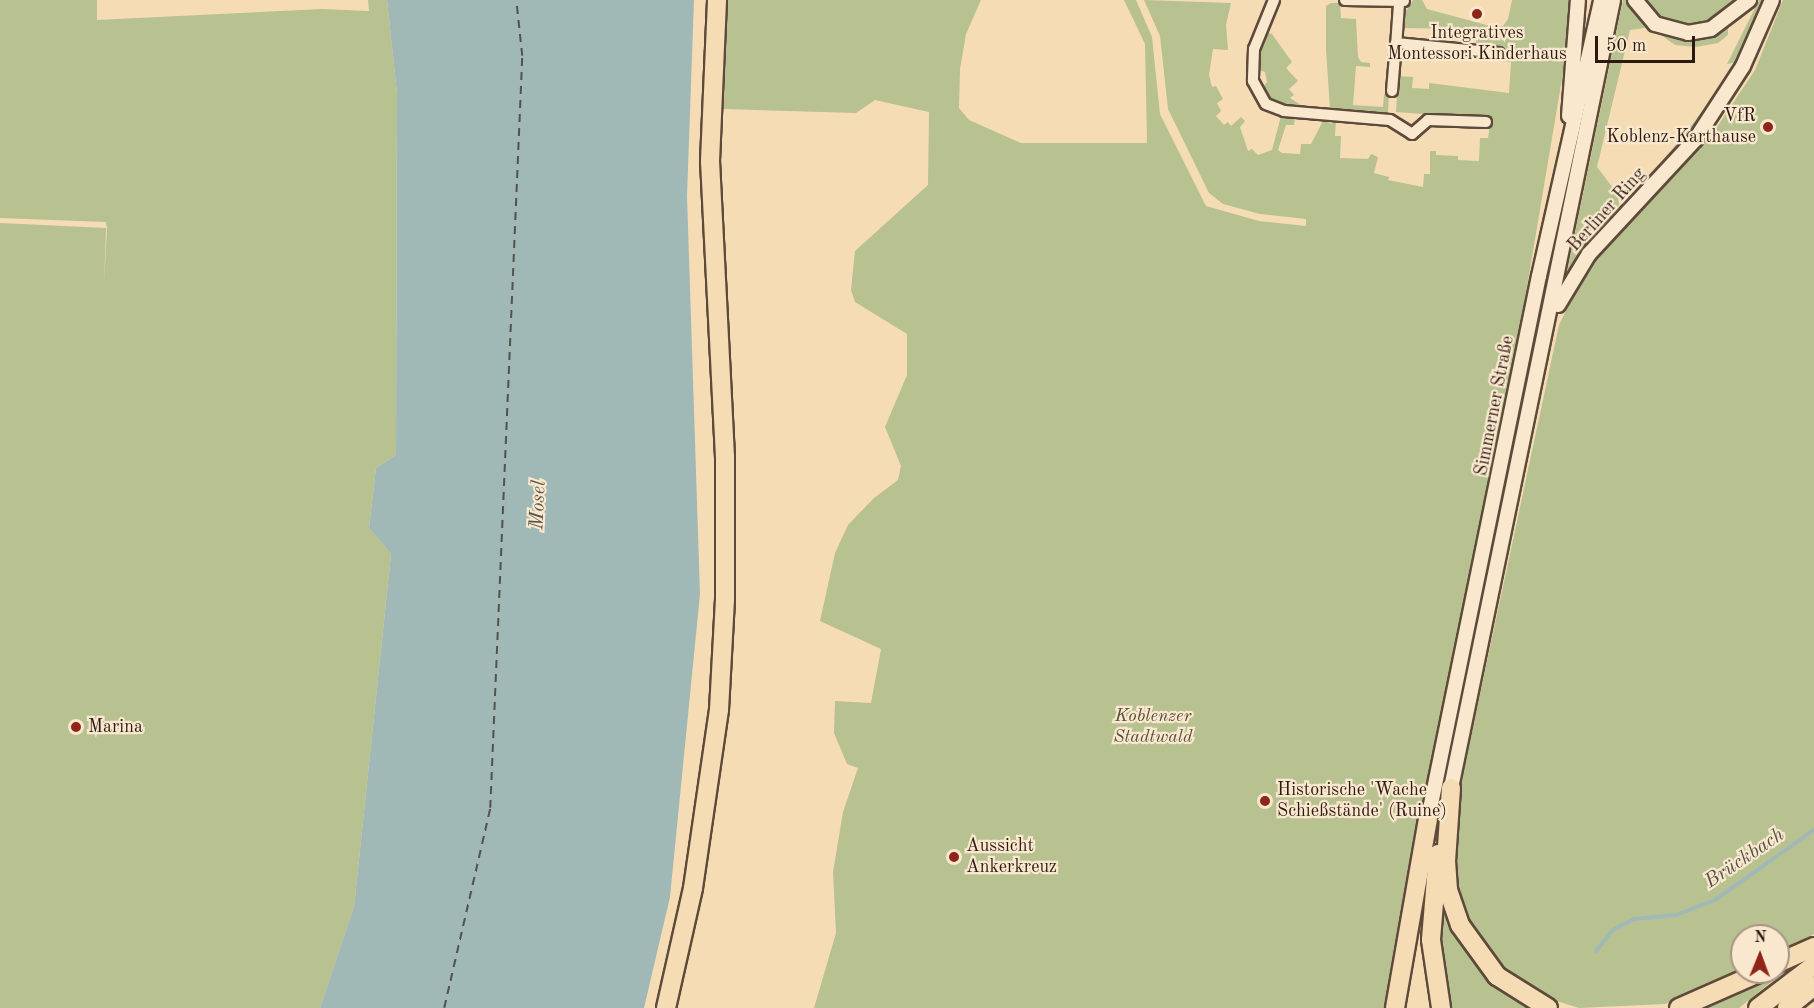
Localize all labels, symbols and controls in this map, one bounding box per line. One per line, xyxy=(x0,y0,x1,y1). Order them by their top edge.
marker: Integratives Montessori Kinderhaus xyxy=(1470,7,1484,21)
place label: Integratives Montessori Kinderhaus xyxy=(1387,23,1567,66)
scale bar xyxy=(1598,24,1698,62)
text: 50 m xyxy=(1606,37,1646,55)
place label: VfR Koblenz-Karthause xyxy=(1606,106,1756,148)
marker: VfR Koblenz-Karthause xyxy=(1761,120,1775,134)
street label: Berliner Ring xyxy=(1564,164,1650,256)
street label: Simmerner Straße xyxy=(1471,334,1519,478)
water label: Mosel xyxy=(526,480,552,530)
park label: Koblenzer Stadtwald xyxy=(1113,706,1193,748)
place label: Marina xyxy=(88,716,143,738)
marker: Marina xyxy=(69,720,83,734)
place label: Historische 'Wache Schießstände' (Ruine) xyxy=(1277,780,1447,822)
marker: Historische 'Wache Schießstände' (Ruine) xyxy=(1258,794,1272,808)
water label: Brückbach xyxy=(1701,824,1789,894)
place label: Aussicht Ankerkreuz xyxy=(966,836,1057,878)
marker: Aussicht Ankerkreuz xyxy=(947,850,961,864)
north arrow xyxy=(1730,924,1790,984)
text: N xyxy=(1754,930,1767,946)

